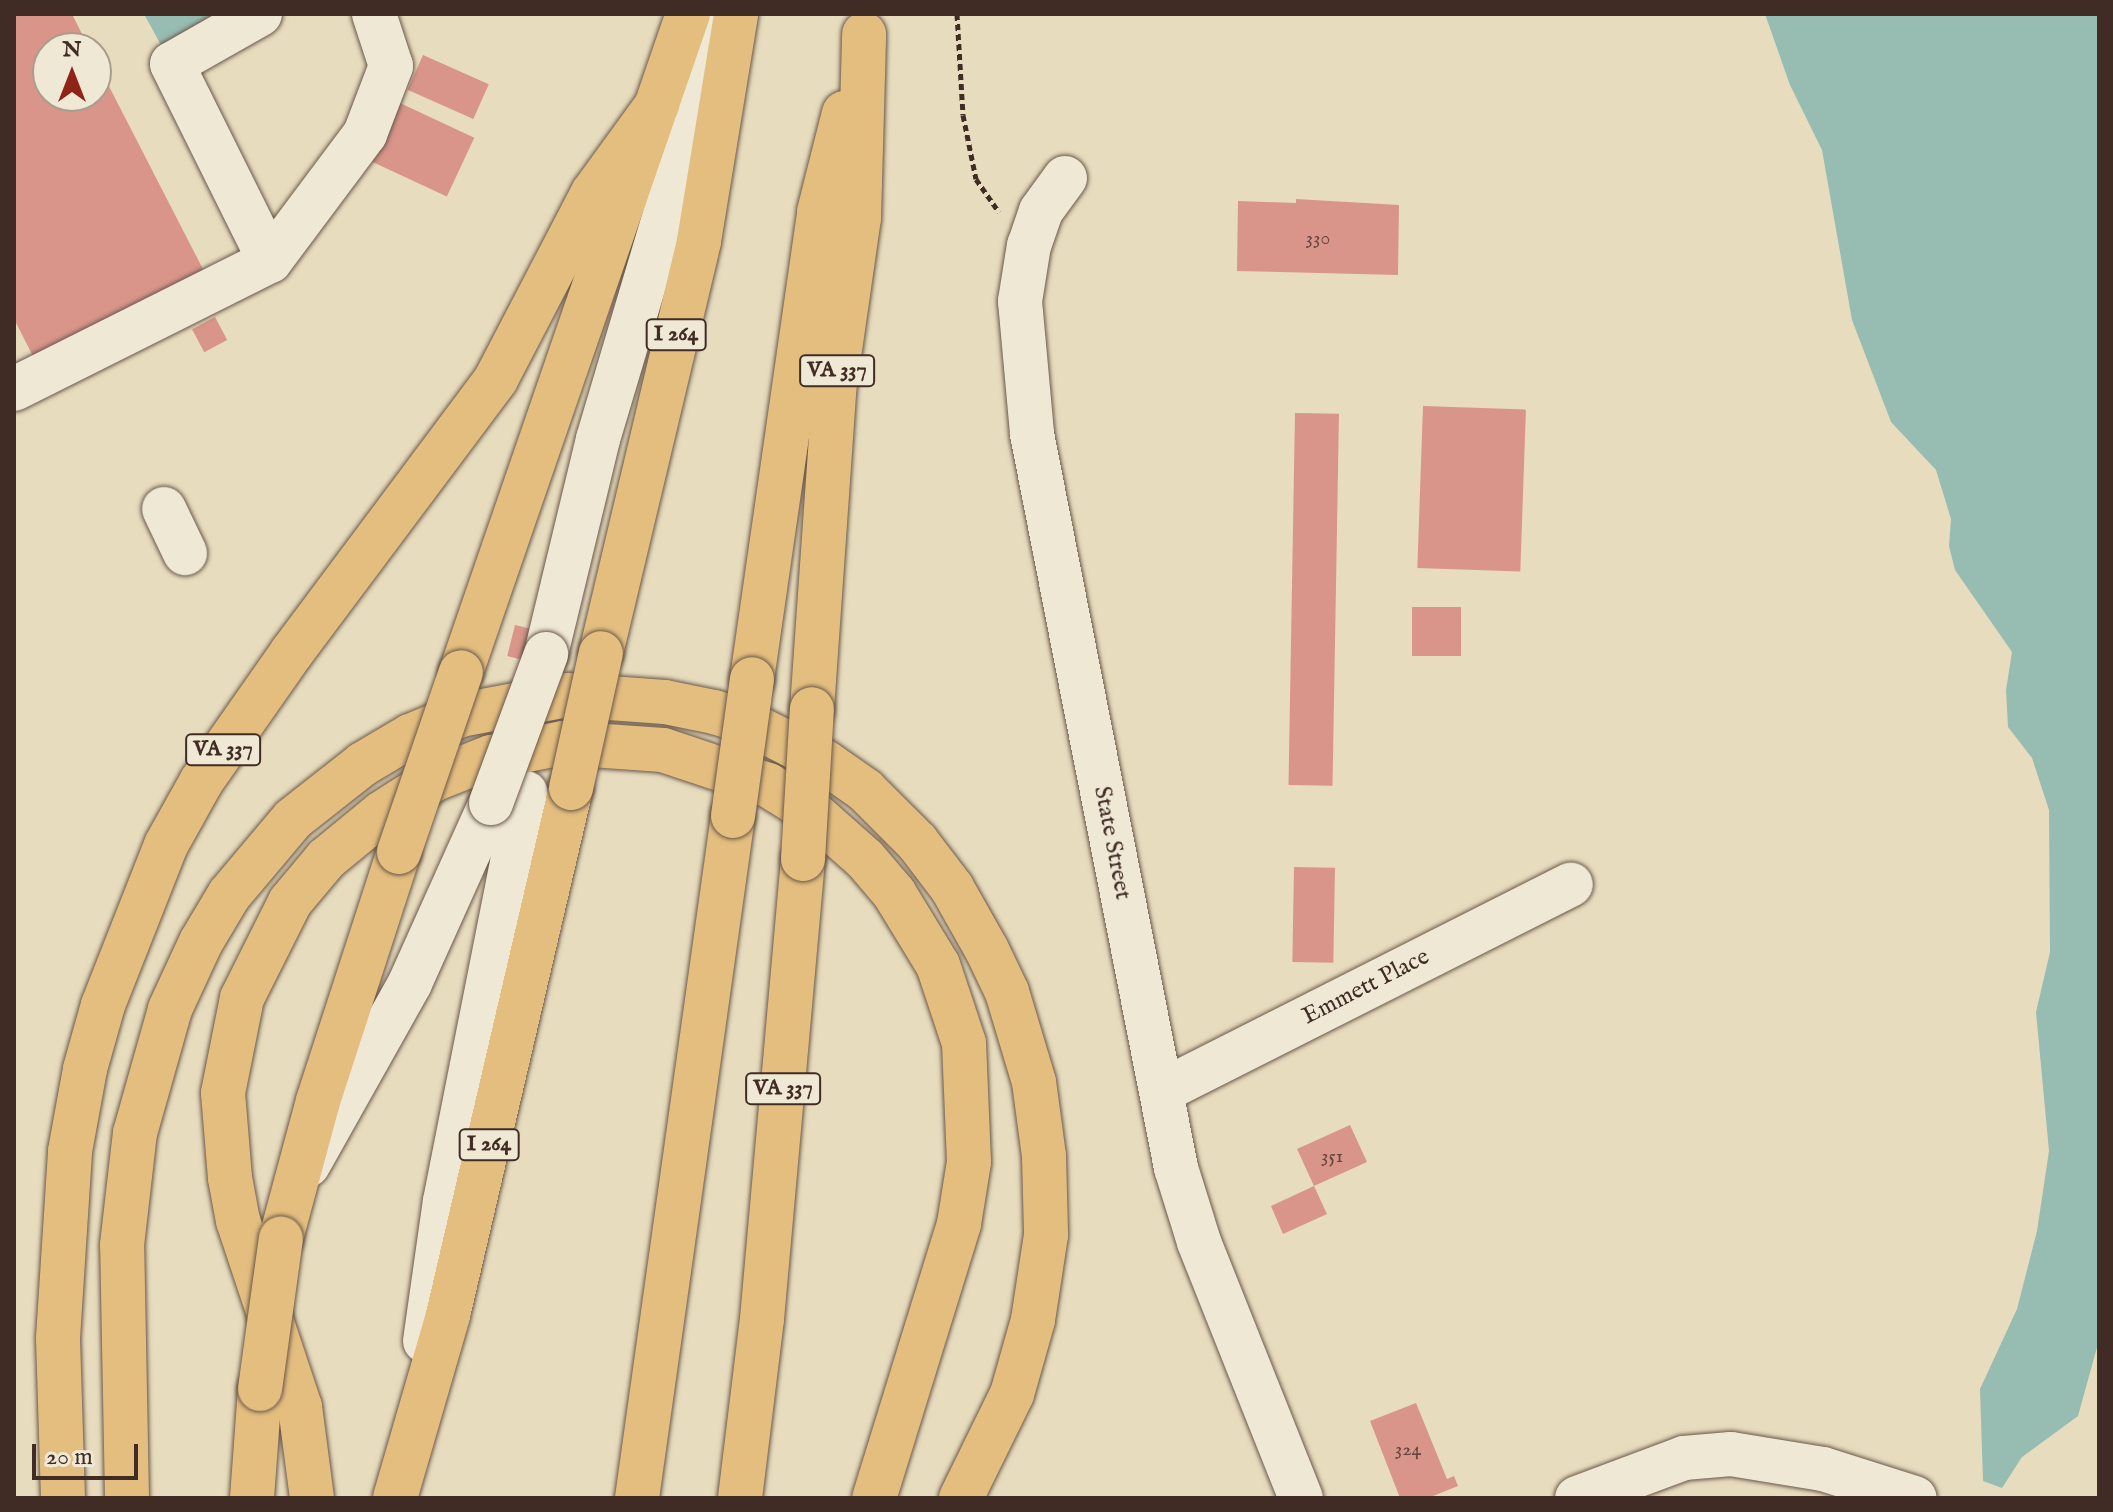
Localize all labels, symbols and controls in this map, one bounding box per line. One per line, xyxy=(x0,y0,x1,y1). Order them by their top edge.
north arrow xyxy=(32,32,112,112)
text: N xyxy=(62,36,82,64)
house number: 330 xyxy=(1306,226,1330,250)
road number: I 264 xyxy=(644,317,708,353)
road number: VA 337 xyxy=(799,353,875,389)
road number: VA 337 xyxy=(185,732,261,768)
street label: State Street xyxy=(1087,784,1137,902)
street label: Emmett Place xyxy=(1298,943,1434,1031)
road number: VA 337 xyxy=(745,1071,821,1107)
road number: I 264 xyxy=(457,1127,521,1163)
house number: 351 xyxy=(1321,1144,1343,1168)
scale bar xyxy=(36,1428,142,1478)
house number: 324 xyxy=(1395,1437,1421,1461)
text: 20 m xyxy=(46,1442,93,1473)

